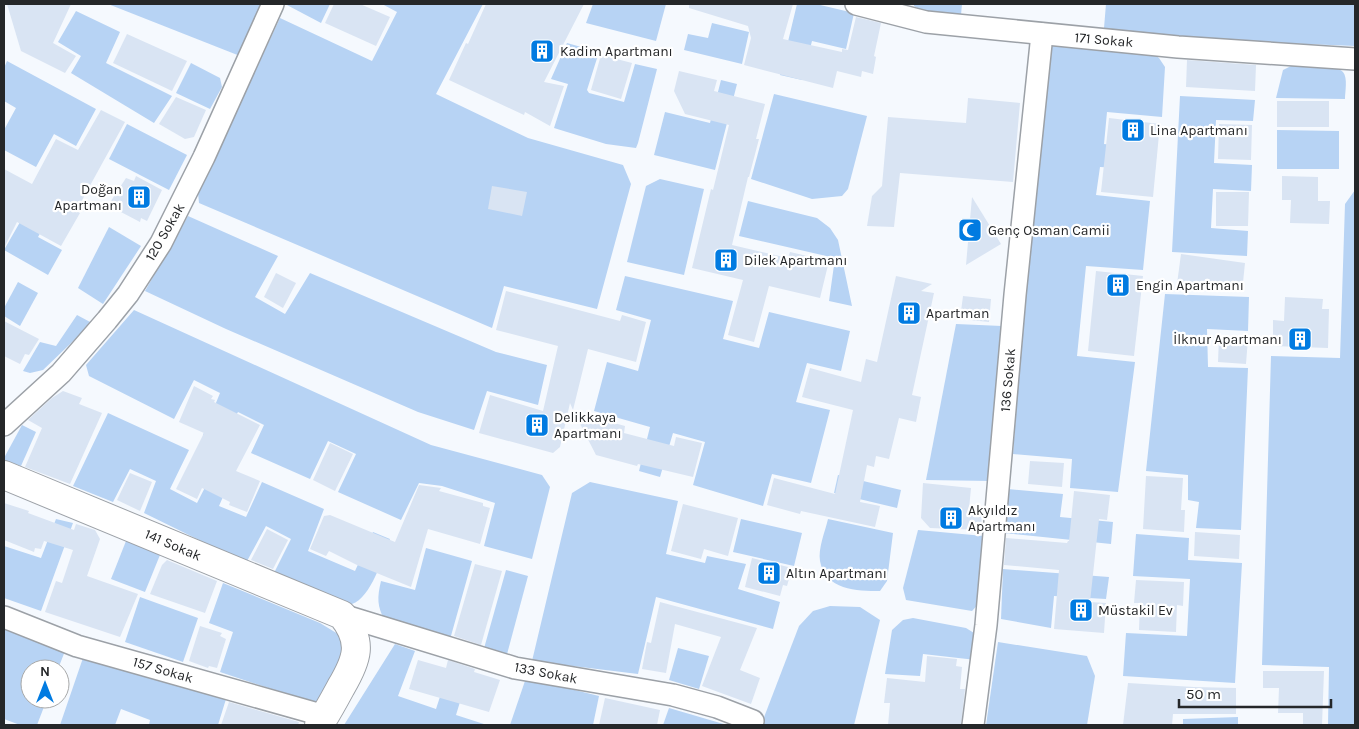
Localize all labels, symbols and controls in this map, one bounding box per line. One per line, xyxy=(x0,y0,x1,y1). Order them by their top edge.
street label: 171 Sokak xyxy=(1074,29,1134,51)
building icon: Kadim Apartmanı xyxy=(529,38,555,64)
place label: Kadim Apartmanı xyxy=(560,43,673,60)
building icon: Lina Apartmanı xyxy=(1120,117,1146,143)
place label: Lina Apartmanı xyxy=(1150,122,1248,139)
place label: Doğan Apartmanı xyxy=(54,181,122,214)
building icon: Doğan Apartmanı xyxy=(126,184,152,210)
street label: 120 Sokak xyxy=(142,200,188,264)
mosque icon: Genç Osman Camii xyxy=(957,217,983,243)
place label: Genç Osman Camii xyxy=(988,222,1110,239)
building icon: Dilek Apartmanı xyxy=(713,247,739,273)
place label: Dilek Apartmanı xyxy=(744,252,847,269)
building icon: Engin Apartmanı xyxy=(1105,272,1131,298)
place label: Engin Apartmanı xyxy=(1136,277,1244,294)
building icon: Apartman xyxy=(896,300,922,326)
place label: Apartman xyxy=(926,305,990,322)
building icon: İlknur Apartmanı xyxy=(1287,326,1313,352)
place label: İlknur Apartmanı xyxy=(1173,331,1282,348)
street label: 136 Sokak xyxy=(997,347,1019,413)
place label: Delikkaya Apartmanı xyxy=(554,409,622,442)
building icon: Delikkaya Apartmanı xyxy=(524,412,550,438)
place label: Akyıldız Apartmanı xyxy=(968,502,1036,535)
building icon: Akyıldız Apartmanı xyxy=(938,505,964,531)
street label: 141 Sokak xyxy=(142,525,204,565)
building icon: Altın Apartmanı xyxy=(756,560,782,586)
place label: Altın Apartmanı xyxy=(786,565,887,582)
building icon: Müstakil Ev xyxy=(1068,597,1094,623)
place label: Müstakil Ev xyxy=(1098,602,1173,619)
street label: 157 Sokak xyxy=(131,653,195,687)
north arrow xyxy=(20,659,70,709)
street label: 133 Sokak xyxy=(513,659,579,687)
text: N xyxy=(40,663,50,680)
scale bar xyxy=(1179,676,1332,708)
text: 50 m xyxy=(1186,685,1221,703)

